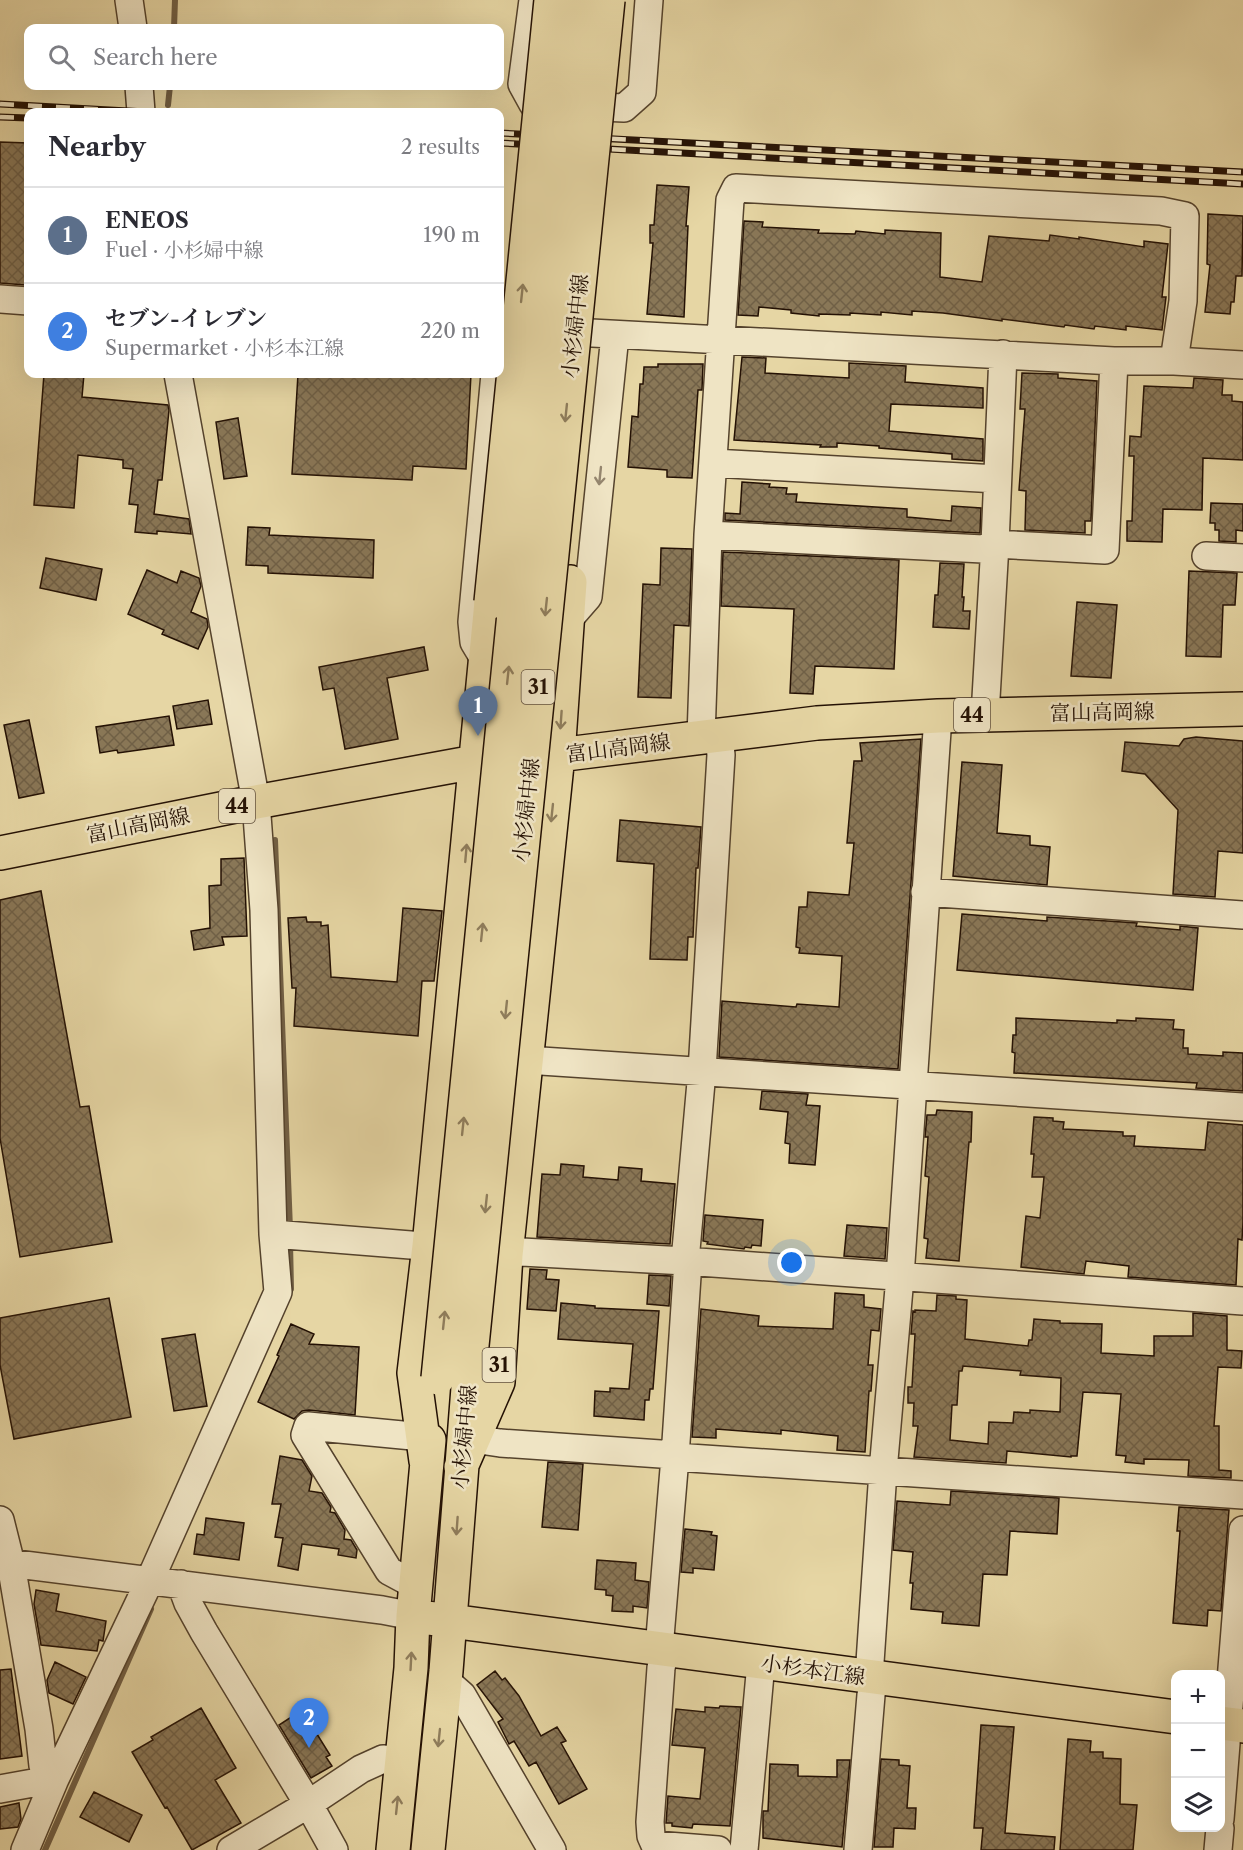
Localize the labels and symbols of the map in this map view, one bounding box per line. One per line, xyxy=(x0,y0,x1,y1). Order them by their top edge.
street label: 小杉婦中線 xyxy=(557,272,593,380)
one-way arrow xyxy=(517,284,528,304)
one-way arrow xyxy=(560,403,571,423)
one-way arrow xyxy=(595,466,606,486)
one-way arrow xyxy=(541,597,552,617)
one-way arrow xyxy=(503,666,514,686)
road number: 31 xyxy=(522,670,554,704)
pin: 1 xyxy=(458,686,498,736)
road number: 44 xyxy=(954,698,990,732)
street label: 富山高岡線 xyxy=(1049,699,1155,725)
one-way arrow xyxy=(555,710,566,730)
street label: 富山高岡線 xyxy=(564,729,672,767)
street label: 小杉婦中線 xyxy=(508,756,544,864)
road number: 44 xyxy=(219,789,255,823)
street label: 富山高岡線 xyxy=(84,803,192,847)
one-way arrow xyxy=(546,803,557,823)
one-way arrow xyxy=(461,844,472,864)
one-way arrow xyxy=(477,923,488,942)
one-way arrow xyxy=(500,1000,511,1020)
one-way arrow xyxy=(458,1117,469,1137)
one-way arrow xyxy=(480,1194,491,1214)
your location xyxy=(777,1248,806,1277)
one-way arrow xyxy=(439,1311,450,1331)
road number: 31 xyxy=(482,1348,516,1382)
street label: 小杉婦中線 xyxy=(447,1384,481,1490)
one-way arrow xyxy=(451,1515,462,1535)
street label: 小杉本江線 xyxy=(759,1650,867,1690)
one-way arrow xyxy=(406,1651,417,1671)
pin: 2 xyxy=(290,1698,328,1748)
one-way arrow xyxy=(433,1728,444,1748)
one-way arrow xyxy=(392,1796,403,1816)

